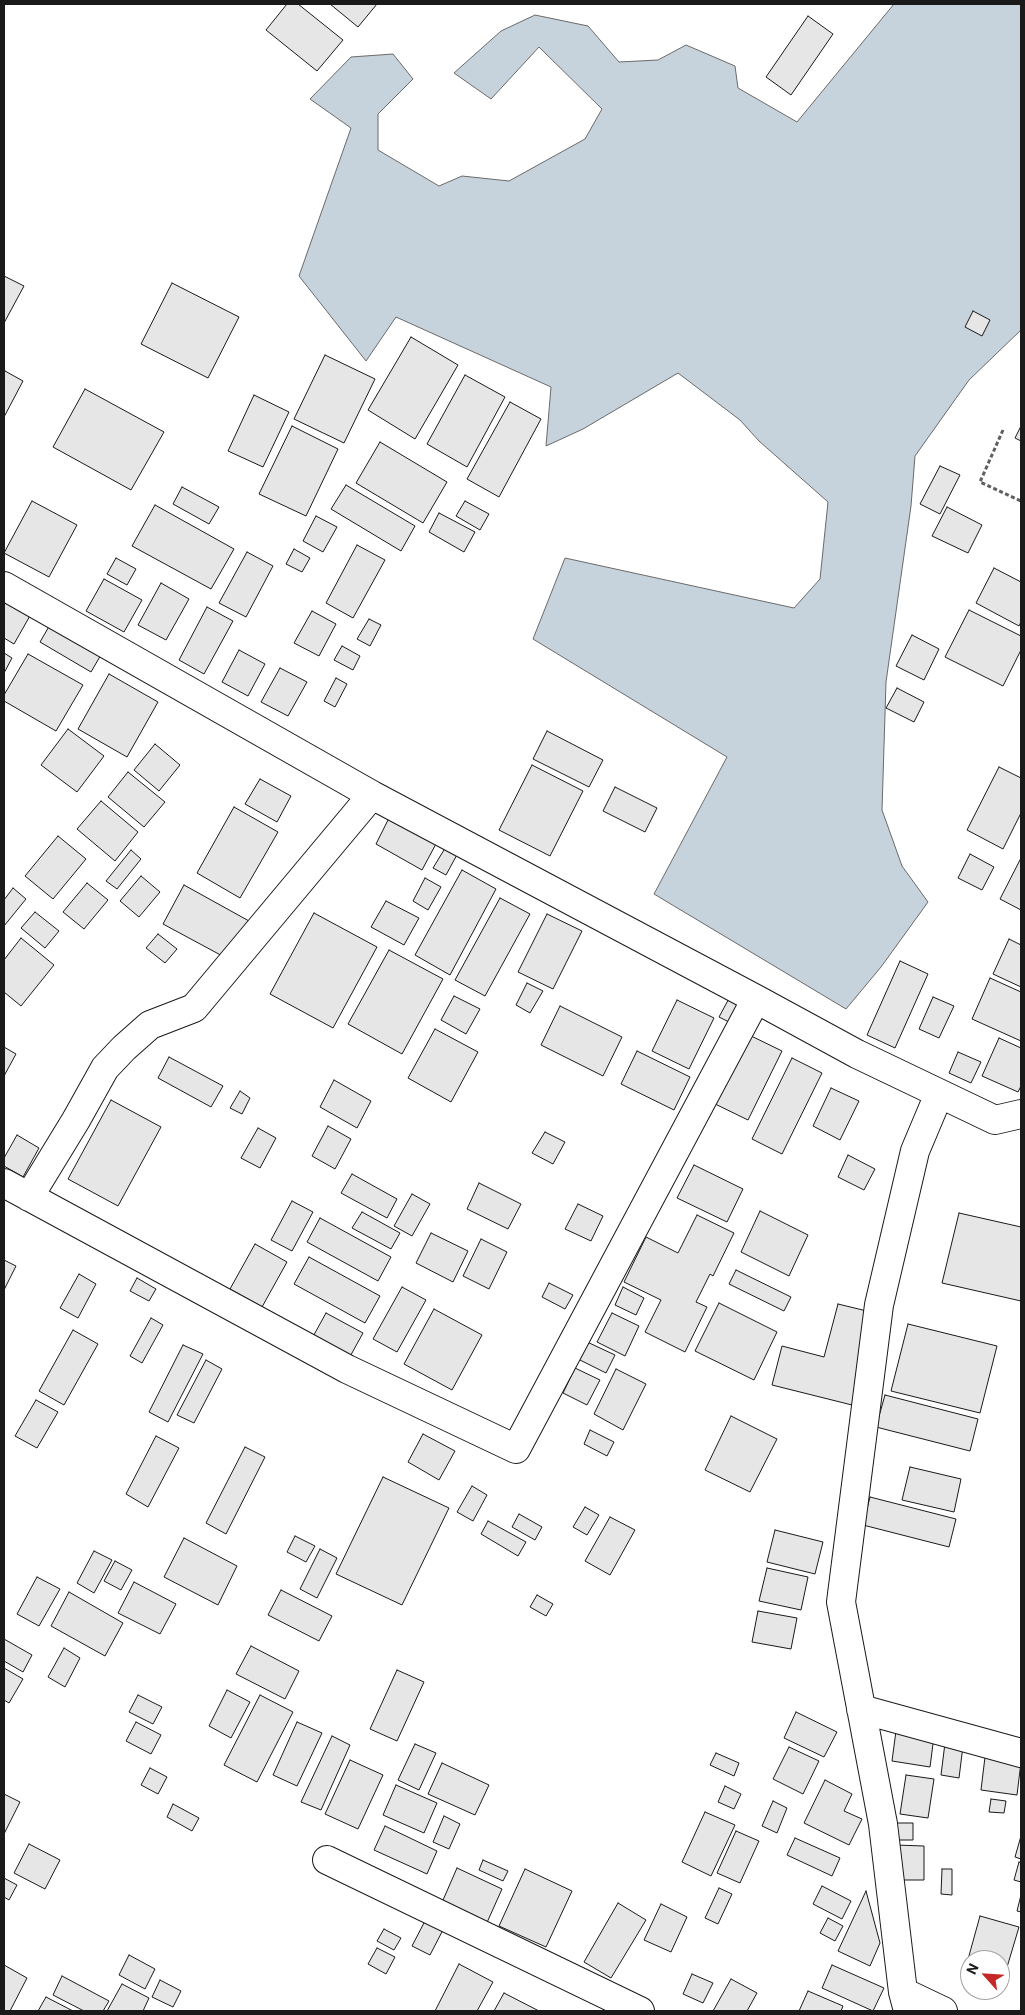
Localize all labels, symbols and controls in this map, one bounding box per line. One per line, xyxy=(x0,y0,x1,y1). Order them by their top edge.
north arrow xyxy=(960,1950,1010,2000)
text: N xyxy=(963,1961,982,1977)

